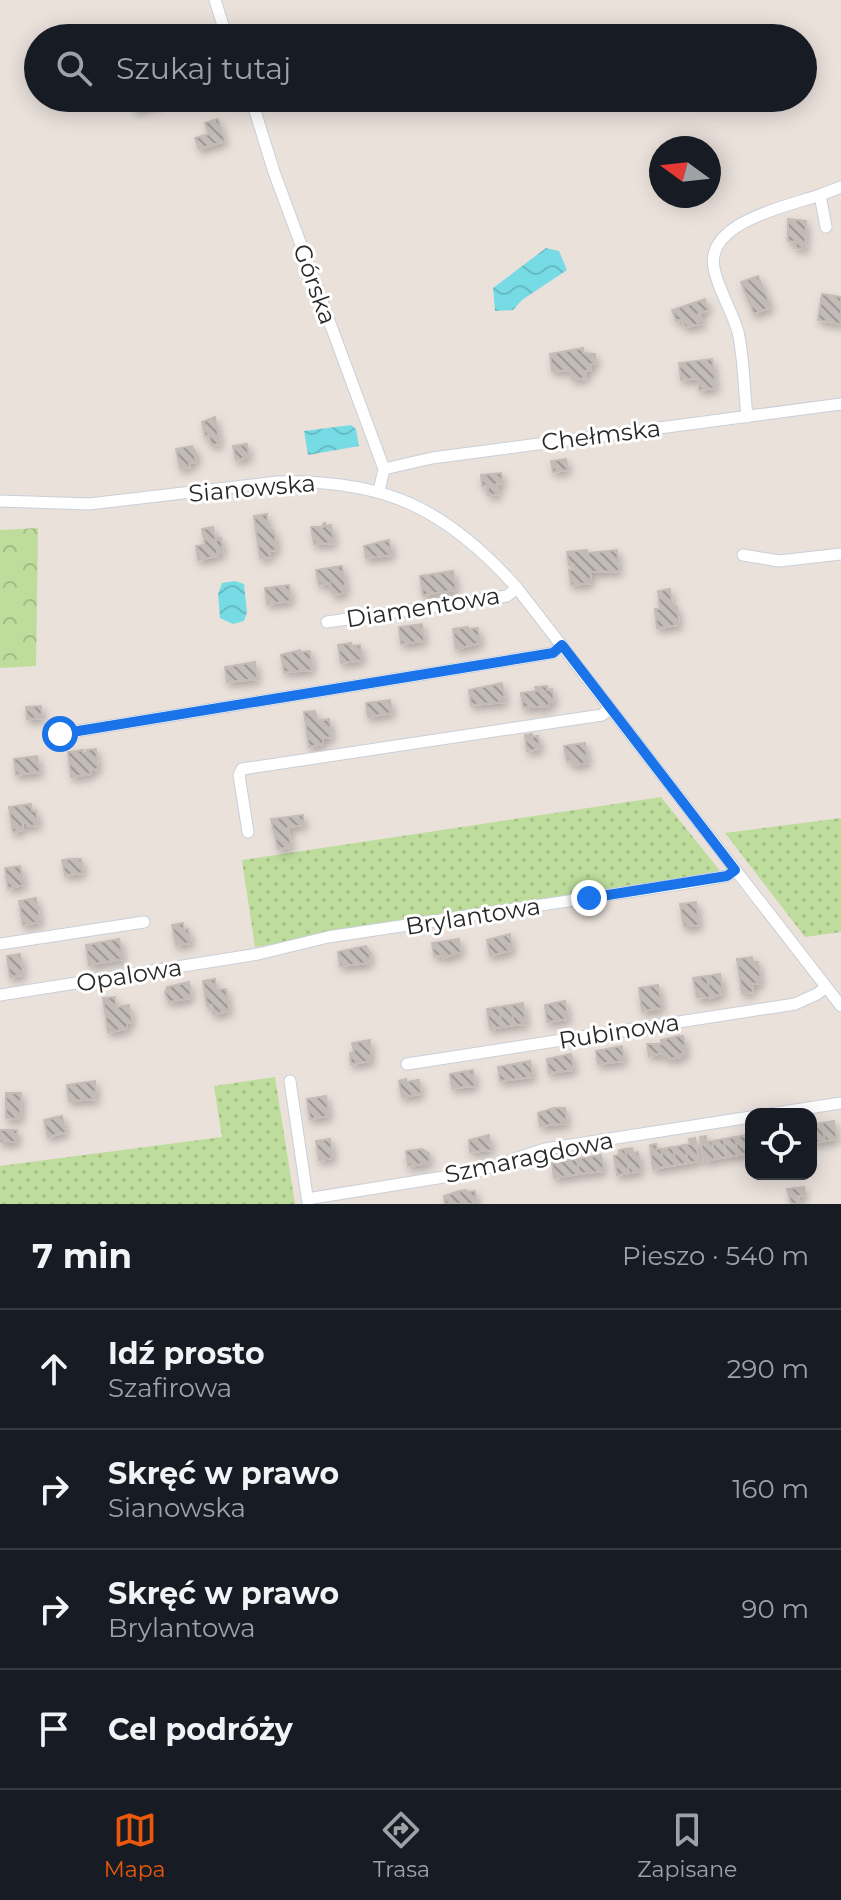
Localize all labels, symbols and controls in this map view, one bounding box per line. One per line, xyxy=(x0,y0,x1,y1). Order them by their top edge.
search box xyxy=(24,24,817,112)
icon: search xyxy=(52,46,96,90)
text: Szukaj tutaj xyxy=(116,50,291,87)
north arrow xyxy=(649,136,721,208)
street label: Górska xyxy=(287,240,343,328)
street label: Chełmska xyxy=(540,413,662,457)
street label: Sianowska xyxy=(187,468,317,508)
street label: Diamentowa xyxy=(344,581,502,633)
route start xyxy=(42,716,78,752)
route end xyxy=(571,880,607,916)
street label: Brylantowa xyxy=(403,891,543,941)
street label: Opalowa xyxy=(74,952,184,998)
street label: Rubinowa xyxy=(557,1007,681,1055)
map controls xyxy=(745,1108,817,1180)
button: locate xyxy=(745,1108,817,1180)
street label: Szmaragdowa xyxy=(442,1125,616,1189)
text: 7 min xyxy=(32,1235,132,1277)
text: Pieszo · 540 m xyxy=(622,1240,809,1272)
text: Idź prosto xyxy=(108,1335,265,1372)
icon: ahead xyxy=(32,1347,76,1391)
text: 290 m xyxy=(727,1353,809,1385)
text: Szafirowa xyxy=(108,1372,232,1404)
text: Skręć w prawo xyxy=(108,1455,339,1492)
icon: right xyxy=(32,1467,76,1511)
text: 160 m xyxy=(732,1473,809,1505)
text: Sianowska xyxy=(108,1492,246,1524)
text: Skręć w prawo xyxy=(108,1575,339,1612)
icon: right xyxy=(32,1587,76,1631)
text: 90 m xyxy=(742,1593,809,1625)
text: Brylantowa xyxy=(108,1612,256,1644)
icon: arrive xyxy=(32,1707,76,1751)
text: Cel podróży xyxy=(108,1711,293,1748)
tab: Mapa xyxy=(104,1808,166,1883)
tab: Trasa xyxy=(373,1808,430,1883)
tab: Zapisane xyxy=(637,1808,737,1883)

